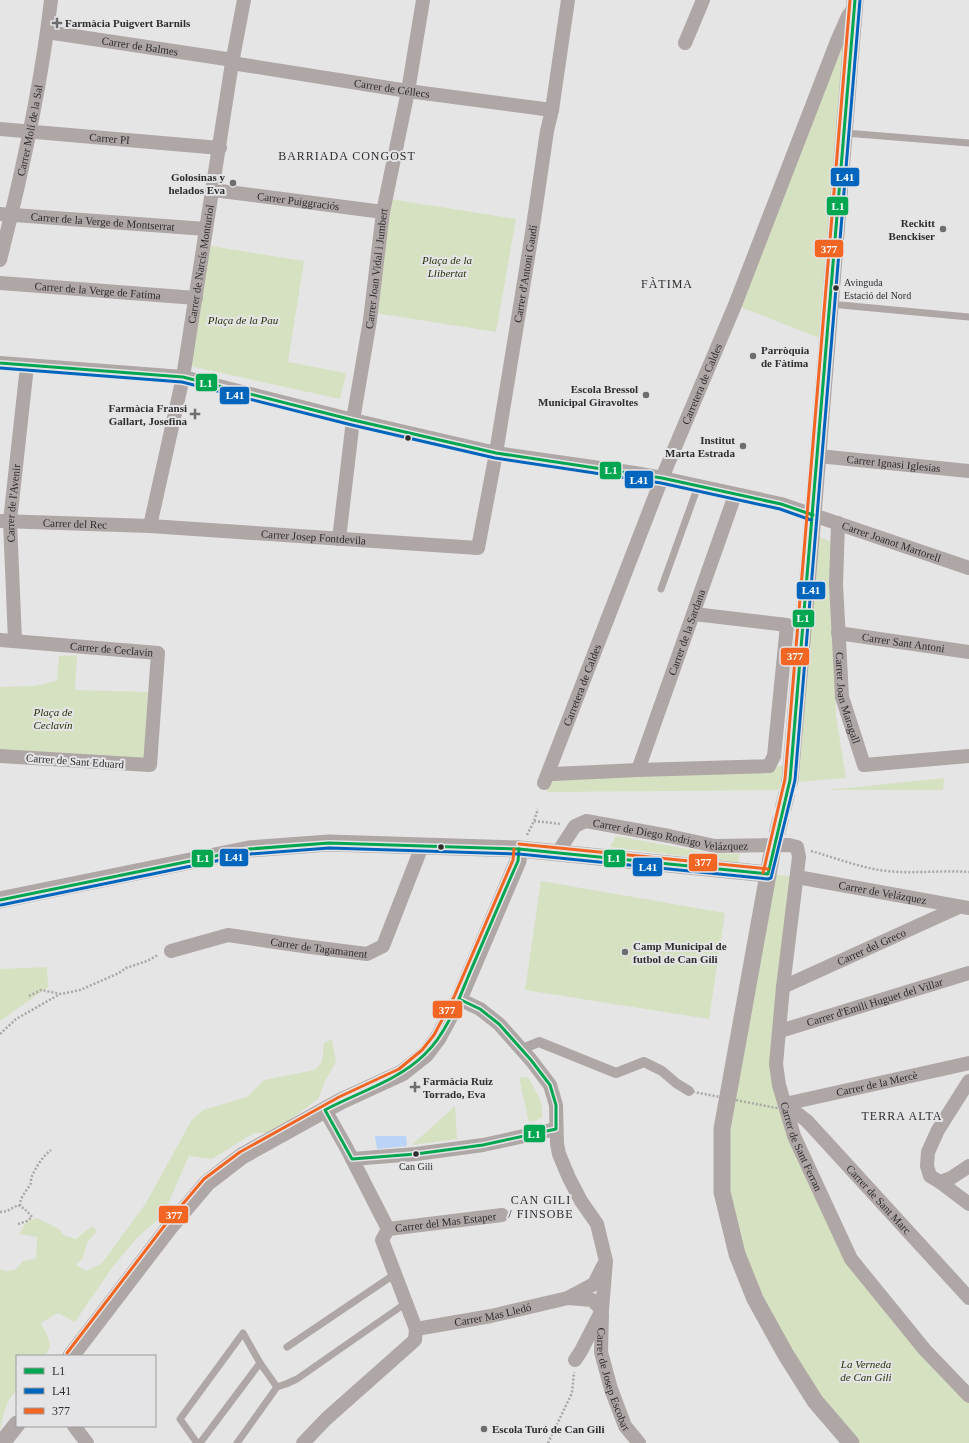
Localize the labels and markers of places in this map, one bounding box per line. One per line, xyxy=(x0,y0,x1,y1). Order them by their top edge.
place label: Farmàcia Puigvert Barnils xyxy=(65,17,191,29)
marker: Farmàcia Puigvert Barnils xyxy=(52,18,62,28)
place label: Golosinas y helados Eva xyxy=(168,171,225,196)
marker: Golosinas y helados Eva xyxy=(228,178,238,188)
place label: Reckitt Benckiser xyxy=(889,217,935,242)
marker: Reckitt Benckiser xyxy=(938,224,948,234)
place label: Avinguda Estació del Nord xyxy=(844,277,911,301)
marker: Avinguda Estació del Nord xyxy=(831,283,841,293)
place label: Parròquia de Fàtima xyxy=(761,344,810,369)
marker: Parròquia de Fàtima xyxy=(748,351,758,361)
place label: Escola Bressol Municipal Giravoltes xyxy=(538,383,639,408)
marker: Escola Bressol Municipal Giravoltes xyxy=(641,390,651,400)
place label: Farmàcia Fransi Gallart, Josefina xyxy=(108,402,187,427)
marker: Farmàcia Fransi Gallart, Josefina xyxy=(190,409,200,419)
unlabelled marker xyxy=(403,433,413,443)
place label: Institut Marta Estrada xyxy=(665,434,735,459)
marker: Institut Marta Estrada xyxy=(738,441,748,451)
unlabelled marker xyxy=(436,842,446,852)
place label: Camp Municipal de futbol de Can Gili xyxy=(633,940,727,965)
marker: Camp Municipal de futbol de Can Gili xyxy=(620,947,630,957)
place label: Farmàcia Ruiz Torrado, Eva xyxy=(423,1075,493,1100)
marker: Farmàcia Ruiz Torrado, Eva xyxy=(410,1082,420,1092)
marker: Can Gili xyxy=(411,1149,421,1159)
place label: Can Gili xyxy=(399,1161,433,1172)
place label: Escola Turó de Can Gili xyxy=(492,1423,604,1435)
marker: Escola Turó de Can Gili xyxy=(479,1424,489,1434)

